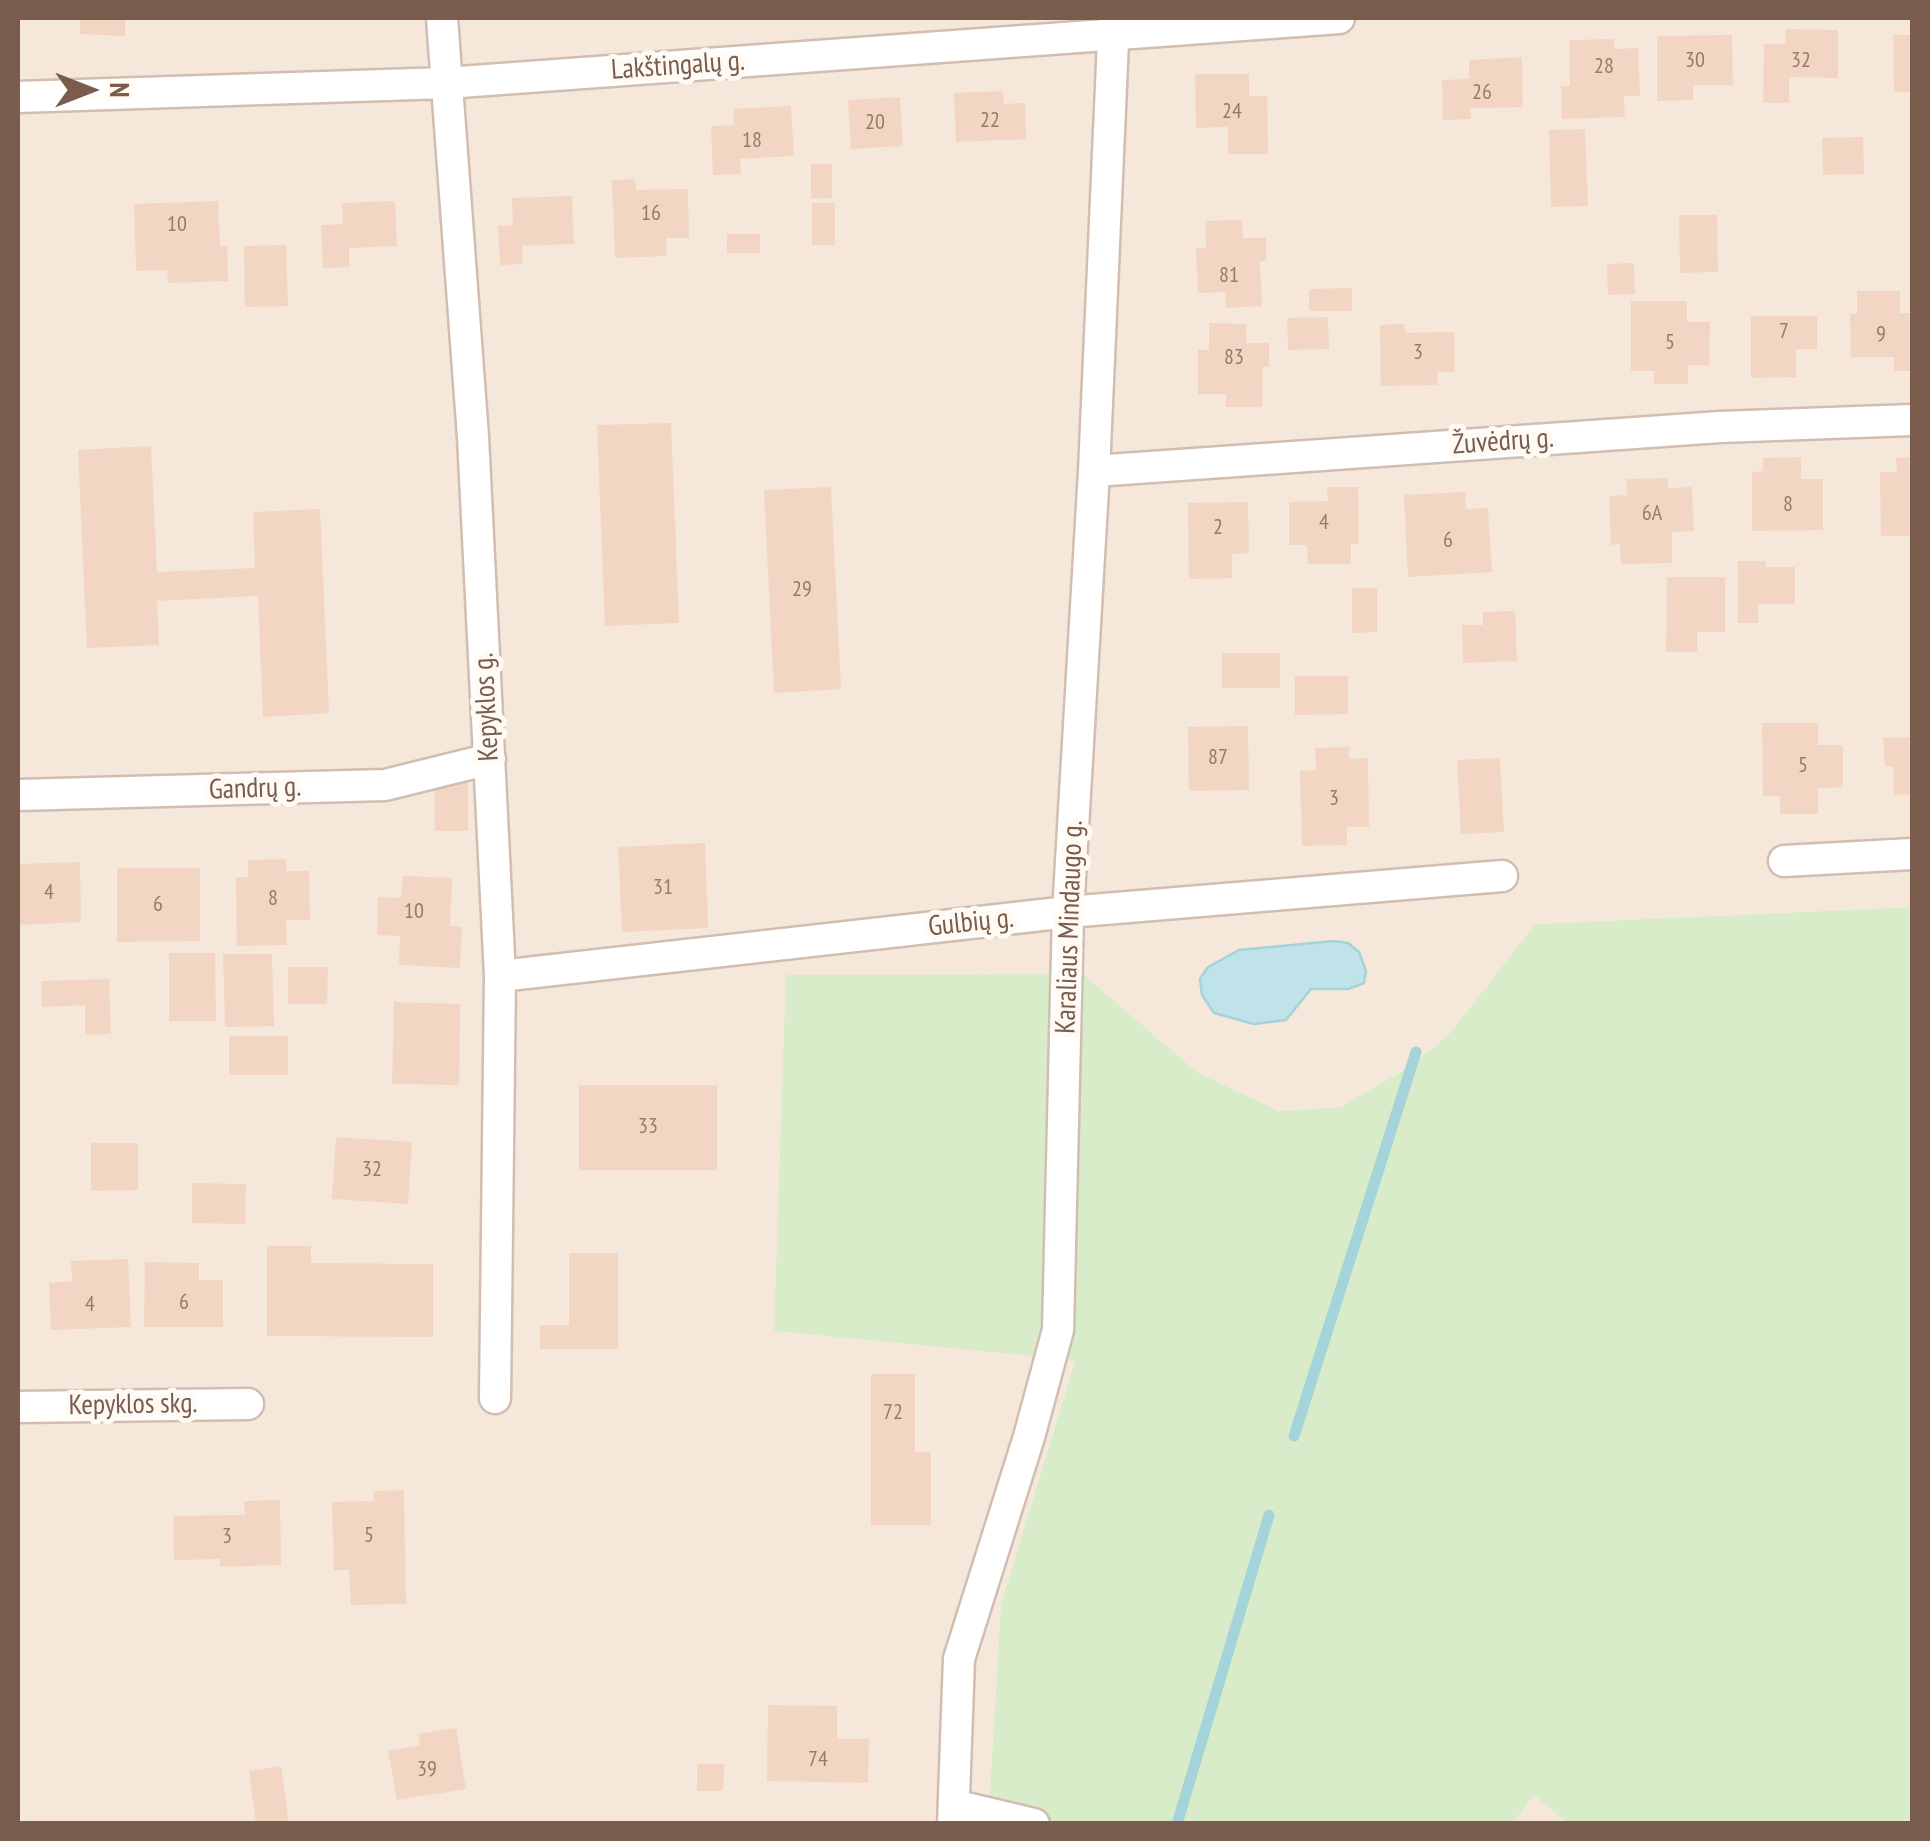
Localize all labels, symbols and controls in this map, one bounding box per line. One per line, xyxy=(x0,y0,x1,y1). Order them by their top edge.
north arrow xyxy=(40,40,140,140)
street label: Lakštingalų g. xyxy=(610,45,746,87)
house number: 30 xyxy=(1685,48,1705,74)
house number: 32 xyxy=(1791,48,1811,74)
house number: 28 xyxy=(1594,54,1614,80)
house number: 26 xyxy=(1472,80,1492,106)
text: N xyxy=(102,82,139,98)
house number: 24 xyxy=(1222,99,1242,125)
house number: 22 xyxy=(980,108,1000,134)
house number: 20 xyxy=(865,110,885,136)
house number: 18 xyxy=(742,128,762,154)
house number: 16 xyxy=(641,201,661,227)
house number: 10 xyxy=(167,212,187,238)
house number: 81 xyxy=(1219,263,1239,289)
house number: 7 xyxy=(1779,319,1789,345)
house number: 9 xyxy=(1876,322,1886,348)
house number: 5 xyxy=(1665,330,1675,356)
house number: 3 xyxy=(1413,340,1423,366)
house number: 83 xyxy=(1224,345,1244,371)
street label: Žuvėdrų g. xyxy=(1451,422,1555,462)
house number: 8 xyxy=(1783,492,1793,518)
house number: 6A xyxy=(1642,501,1662,527)
house number: 4 xyxy=(1319,510,1329,536)
house number: 2 xyxy=(1213,515,1223,541)
house number: 6 xyxy=(1443,528,1453,554)
house number: 29 xyxy=(792,577,812,603)
street label: Kepyklos g. xyxy=(467,652,507,762)
house number: 87 xyxy=(1208,745,1228,771)
house number: 5 xyxy=(1798,753,1808,779)
street label: Gandrų g. xyxy=(208,771,302,807)
house number: 3 xyxy=(1329,786,1339,812)
street label: Karaliaus Mindaugo g. xyxy=(1049,820,1091,1034)
house number: 31 xyxy=(653,875,673,901)
house number: 4 xyxy=(44,880,54,906)
house number: 8 xyxy=(268,886,278,912)
house number: 6 xyxy=(153,892,163,918)
house number: 10 xyxy=(404,899,424,925)
street label: Gulbių g. xyxy=(927,902,1015,944)
house number: 33 xyxy=(638,1114,658,1140)
house number: 32 xyxy=(362,1157,382,1183)
house number: 6 xyxy=(179,1290,189,1316)
house number: 4 xyxy=(85,1292,95,1318)
street label: Kepyklos skg. xyxy=(68,1387,198,1423)
house number: 72 xyxy=(883,1400,903,1426)
house number: 5 xyxy=(364,1523,374,1549)
house number: 3 xyxy=(222,1524,232,1550)
house number: 74 xyxy=(808,1747,828,1773)
house number: 39 xyxy=(417,1757,437,1783)

